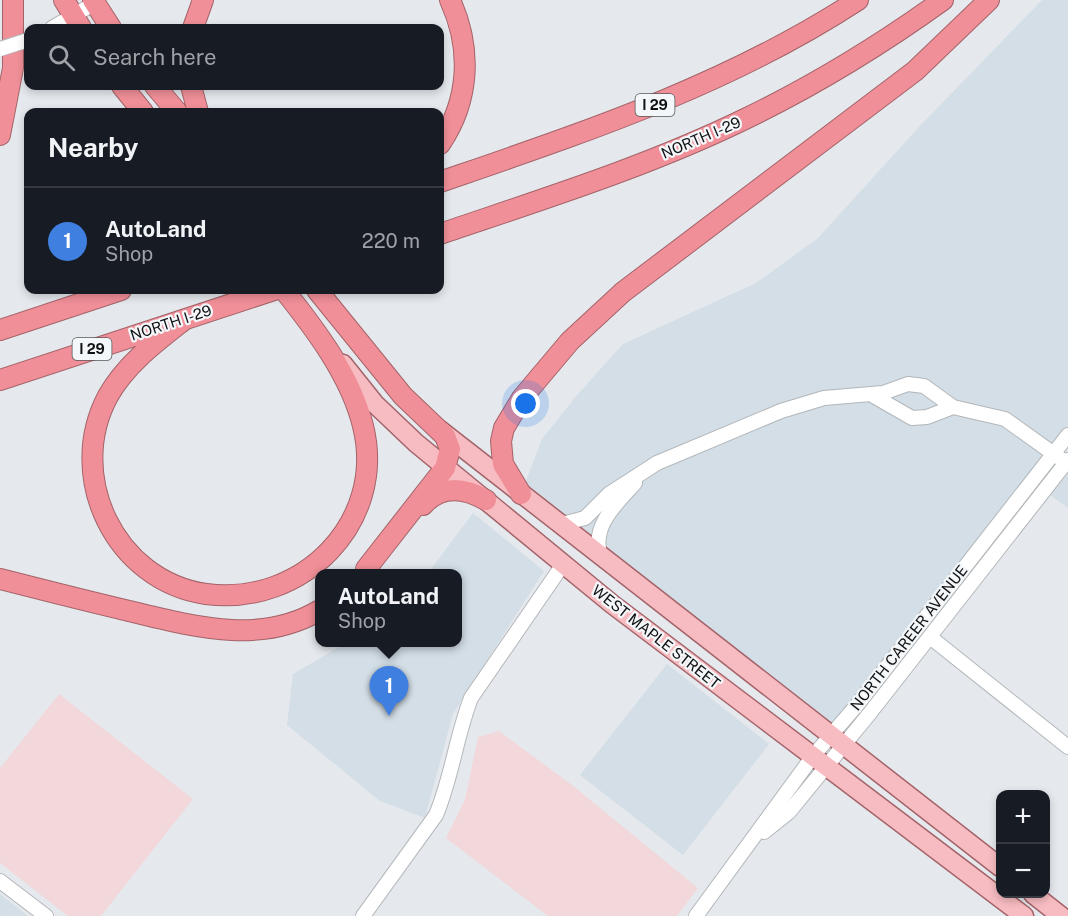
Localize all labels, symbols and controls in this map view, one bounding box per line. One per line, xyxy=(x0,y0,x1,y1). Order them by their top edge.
search box xyxy=(24,24,444,90)
icon: search xyxy=(45,41,78,74)
text: Search here xyxy=(93,44,217,70)
road number: I 29 xyxy=(636,94,674,116)
street label: NORTH I-29 xyxy=(659,113,743,162)
text: Nearby xyxy=(48,132,138,163)
text: AutoLand xyxy=(105,216,206,242)
text: 1 xyxy=(63,229,72,253)
text: 220 m xyxy=(362,229,420,253)
text: Shop xyxy=(105,242,153,266)
street label: NORTH I-29 xyxy=(128,301,214,344)
road number: I 29 xyxy=(72,338,112,360)
your location xyxy=(511,389,540,418)
street label: NORTH CAREER AVENUE xyxy=(847,562,971,714)
popup xyxy=(315,569,462,647)
street label: WEST MAPLE STREET xyxy=(589,581,724,692)
text: AutoLand xyxy=(338,583,439,609)
text: Shop xyxy=(338,609,386,633)
pin: 1 xyxy=(370,666,408,716)
map controls xyxy=(996,790,1050,898)
button: + xyxy=(996,790,1050,844)
button: − xyxy=(996,844,1050,898)

